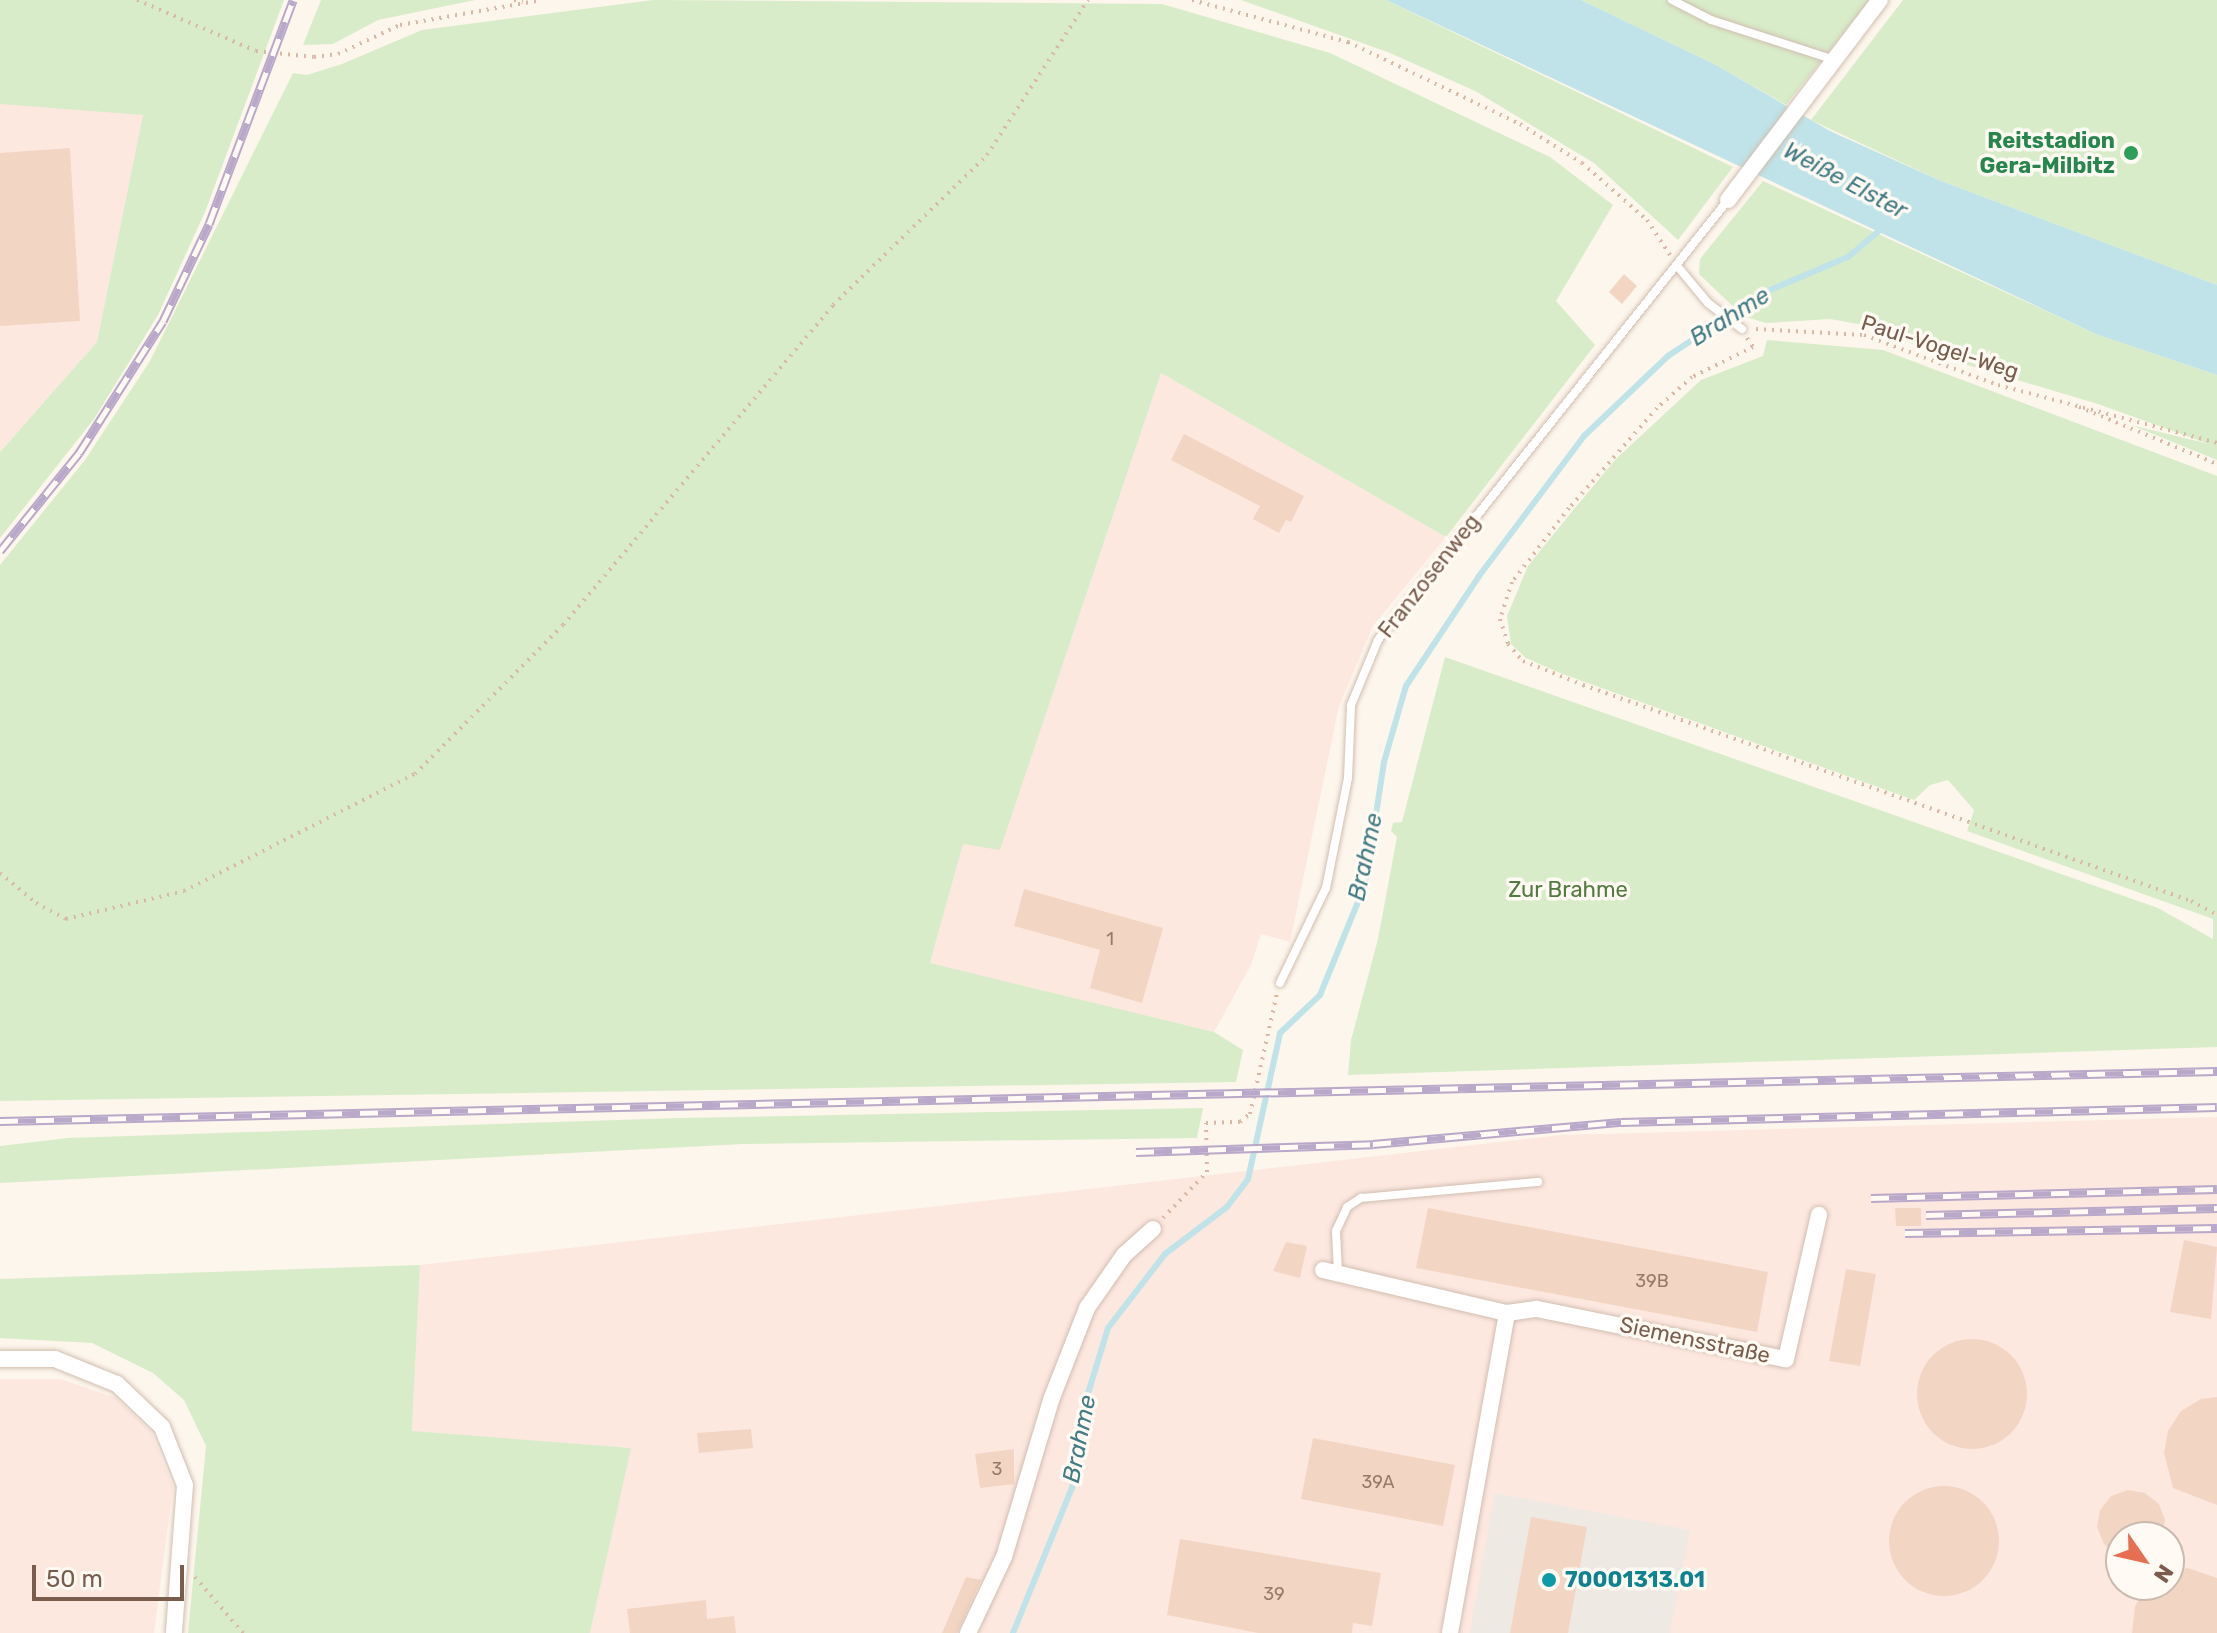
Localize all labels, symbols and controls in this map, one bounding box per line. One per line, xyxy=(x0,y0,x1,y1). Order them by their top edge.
place label: Reitstadion Gera-Milbitz xyxy=(1979,127,2115,178)
water label: Weiße Elster xyxy=(1778,136,1912,226)
marker: Reitstadion Gera-Milbitz xyxy=(2122,144,2140,162)
water label: Brahme xyxy=(1685,281,1775,353)
street label: Paul-Vogel-Weg xyxy=(1858,309,2022,385)
street label: Franzosenweg xyxy=(1373,509,1485,643)
water label: Brahme xyxy=(1343,811,1389,903)
park label: Zur Brahme xyxy=(1508,877,1628,903)
house number: 1 xyxy=(1106,928,1114,950)
house number: 39B xyxy=(1635,1270,1669,1292)
street label: Siemensstraße xyxy=(1617,1311,1773,1369)
water label: Brahme xyxy=(1057,1393,1103,1485)
house number: 3 xyxy=(992,1458,1002,1480)
house number: 39A xyxy=(1362,1471,1394,1493)
north arrow xyxy=(2105,1521,2185,1601)
scale bar xyxy=(36,1549,188,1599)
text: N xyxy=(2148,1559,2179,1588)
text: 50 m xyxy=(46,1565,103,1593)
place label: 70001313.01 xyxy=(1565,1567,1705,1593)
marker: 70001313.01 xyxy=(1540,1571,1558,1589)
house number: 39 xyxy=(1263,1583,1285,1605)

